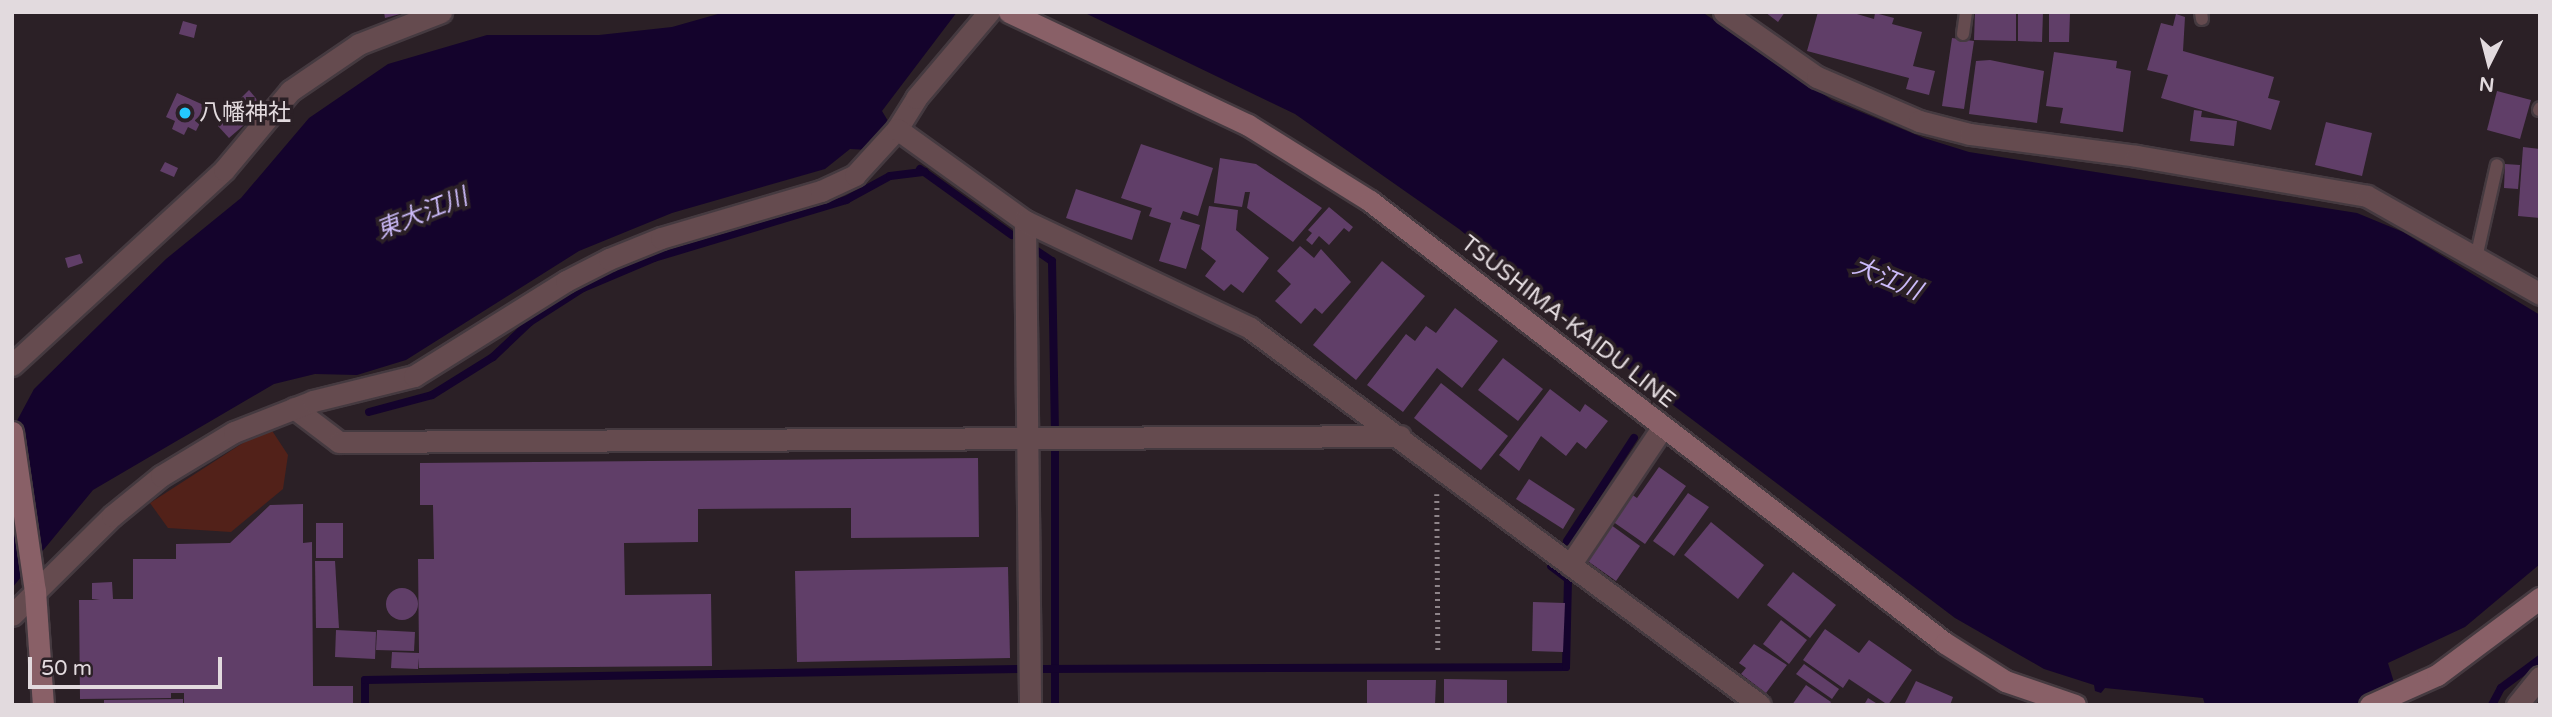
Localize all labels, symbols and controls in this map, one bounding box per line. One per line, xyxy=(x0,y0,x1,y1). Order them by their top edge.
north arrow xyxy=(2454,28,2524,98)
text: N xyxy=(2478,72,2496,96)
place label: 八幡神社 xyxy=(199,99,291,127)
marker: 八幡神社 xyxy=(177,105,193,121)
water label: 東大江川 xyxy=(372,183,472,245)
street label: TSUSHIMA-KAIDU LINE xyxy=(1455,230,1681,414)
water label: 大江川 xyxy=(1848,252,1926,306)
scale bar xyxy=(32,644,226,688)
text: 50 m xyxy=(41,656,92,681)

